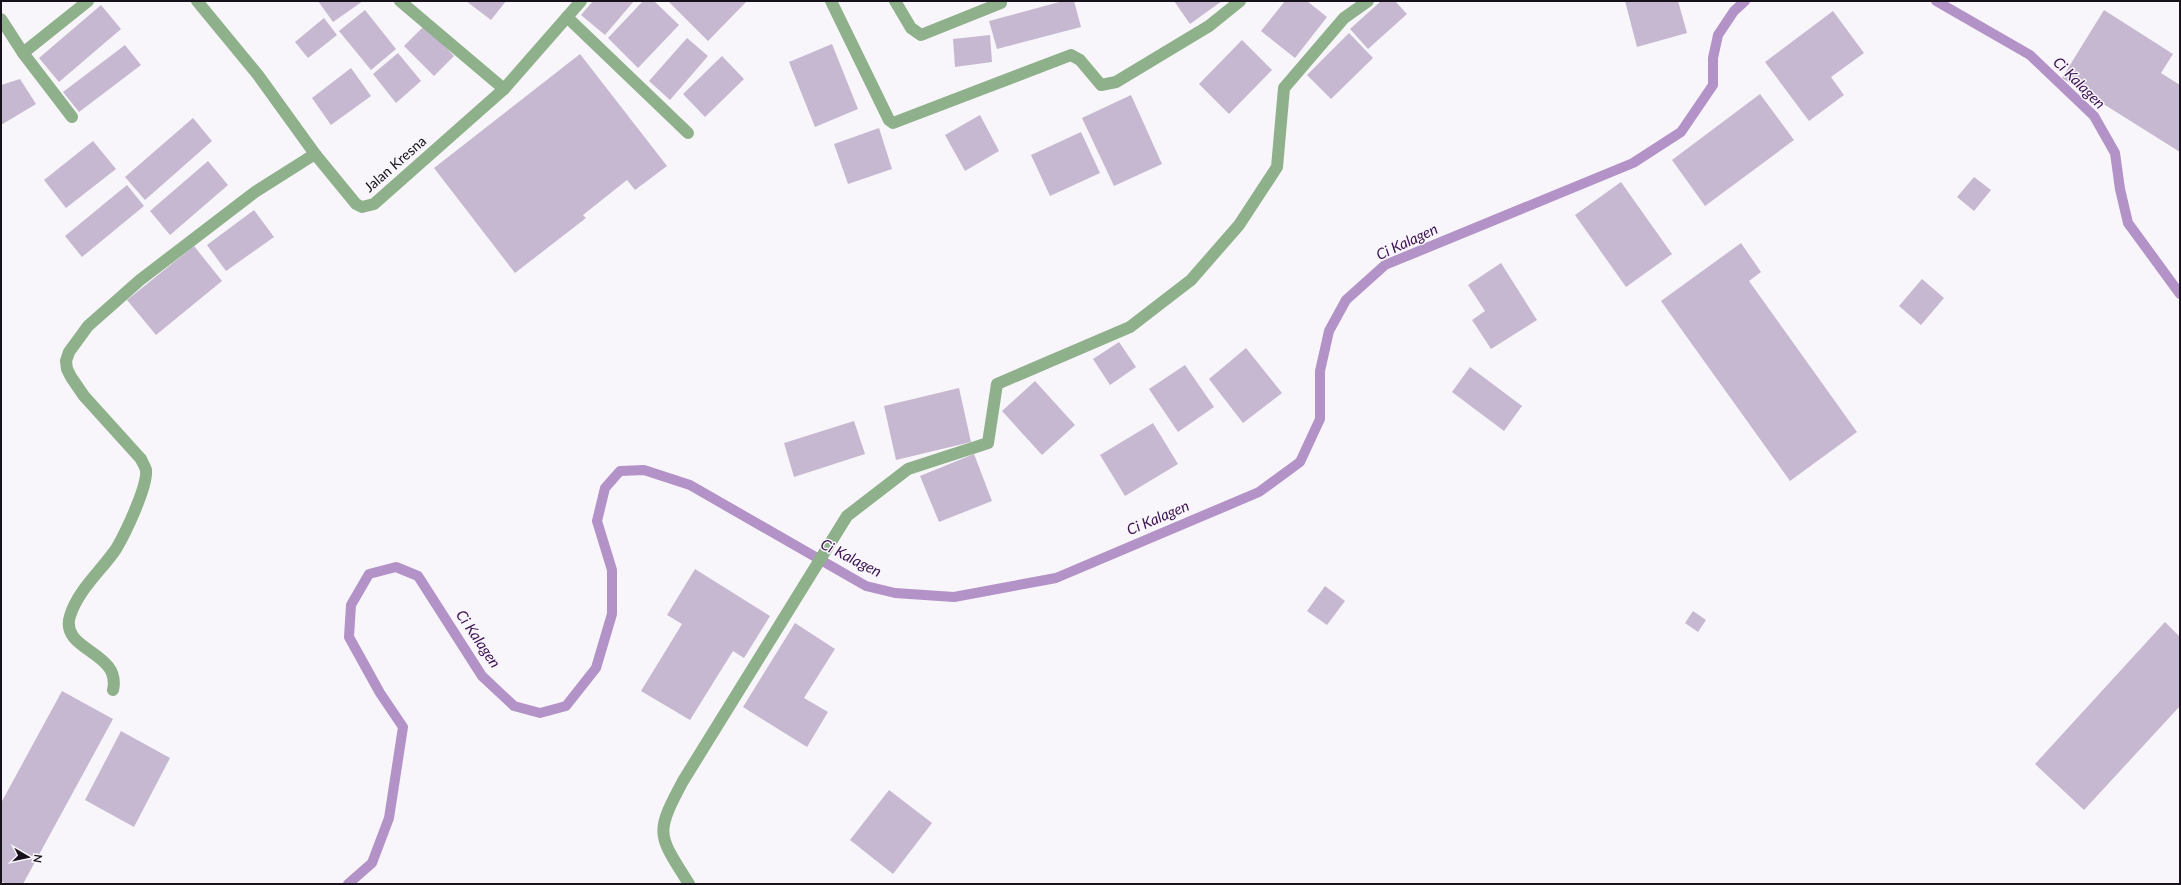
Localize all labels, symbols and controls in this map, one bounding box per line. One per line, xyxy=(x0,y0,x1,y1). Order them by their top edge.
water label: Ci Kalagen xyxy=(2050,53,2109,112)
street label: Jalan Kresna xyxy=(360,132,429,195)
water label: Ci Kalagen xyxy=(1373,219,1440,263)
water label: Ci Kalagen xyxy=(1124,496,1192,538)
water label: Ci Kalagen xyxy=(818,534,885,580)
water label: Ci Kalagen xyxy=(453,606,505,671)
north arrow xyxy=(8,837,48,877)
text: N xyxy=(31,853,45,864)

